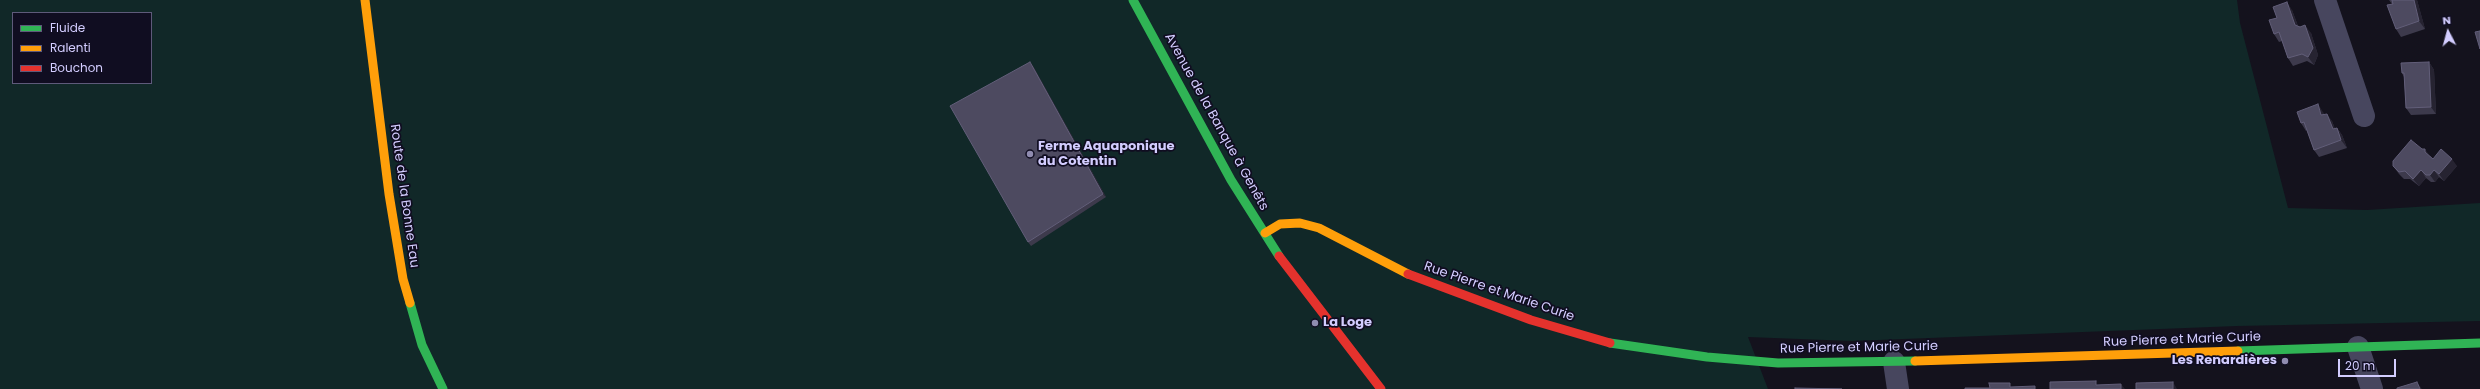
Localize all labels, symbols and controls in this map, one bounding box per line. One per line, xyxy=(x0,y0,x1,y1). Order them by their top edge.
legend xyxy=(12,12,152,84)
north arrow xyxy=(2428,12,2468,52)
text: N xyxy=(2442,12,2452,28)
text: Fluide xyxy=(50,19,85,36)
street label: Avenue de la Banque à Genêts xyxy=(1161,31,1271,213)
text: Ralenti xyxy=(50,39,91,56)
text: Bouchon xyxy=(50,59,103,76)
street label: Route de la Bonne Eau xyxy=(386,123,422,269)
place label: Ferme Aquaponique du Cotentin xyxy=(1038,139,1175,170)
marker: Ferme Aquaponique du Cotentin xyxy=(1025,149,1035,159)
street label: Rue Pierre et Marie Curie xyxy=(1422,259,1576,325)
place label: La Loge xyxy=(1323,315,1372,331)
marker: La Loge xyxy=(1310,318,1320,328)
street label: Rue Pierre et Marie Curie xyxy=(2103,329,2261,351)
street label: Rue Pierre et Marie Curie xyxy=(1780,339,1938,357)
scale bar xyxy=(2340,351,2398,377)
place label: Les Renardières xyxy=(2172,353,2277,369)
marker: Les Renardières xyxy=(2280,356,2290,366)
text: 20 m xyxy=(2345,357,2375,374)

